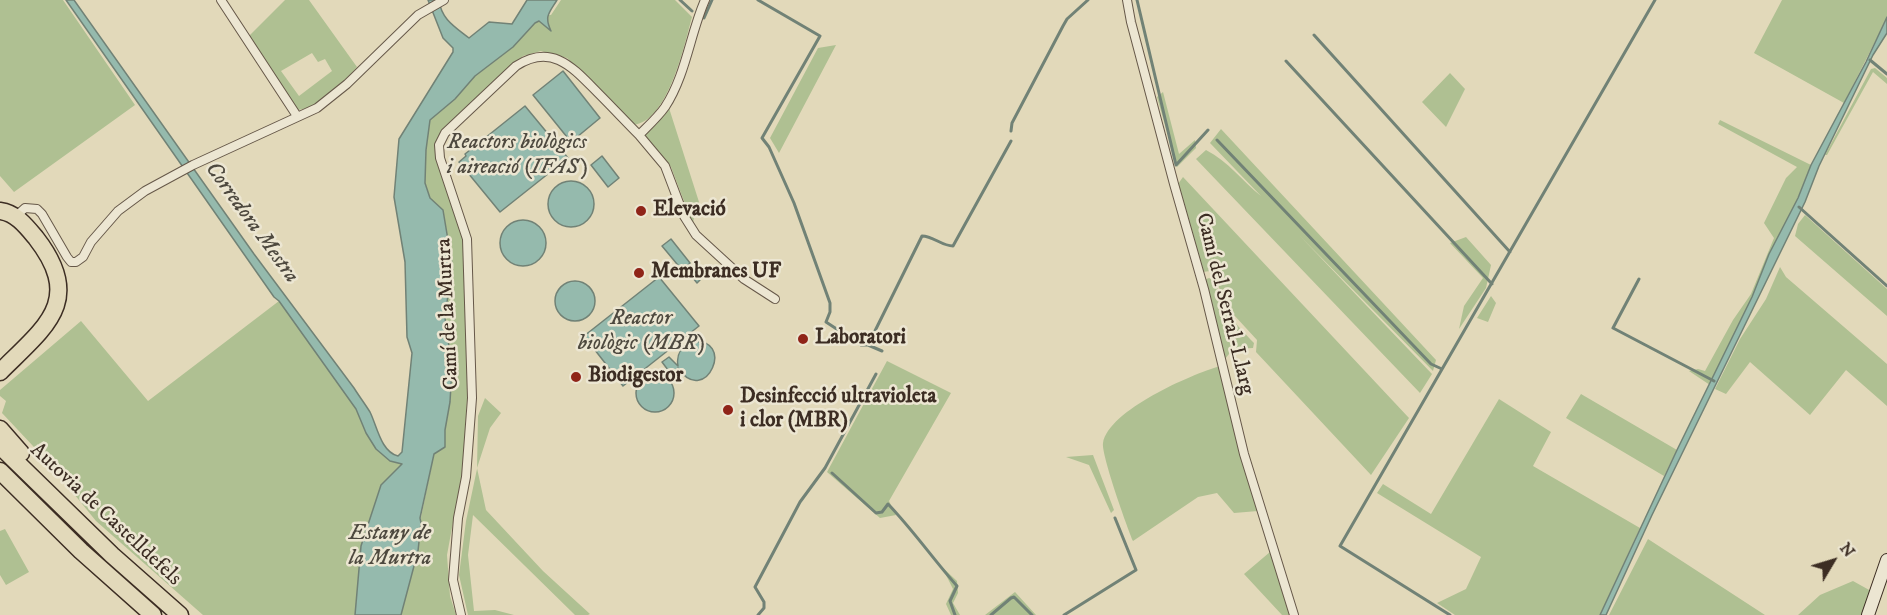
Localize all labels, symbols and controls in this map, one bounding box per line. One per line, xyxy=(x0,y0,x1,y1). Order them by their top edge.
water label: Reactors biològics i aireació (IFAS) xyxy=(447,130,587,182)
water label: Corredora Mestra xyxy=(198,157,304,289)
place label: Elevació xyxy=(653,198,726,224)
marker: Elevació xyxy=(634,204,648,218)
street label: Camí del Serral-Llarg xyxy=(1189,211,1259,397)
street label: Camí de la Murtra xyxy=(432,237,466,391)
place label: Membranes UF xyxy=(651,260,781,286)
marker: Membranes UF xyxy=(632,266,646,280)
water label: Reactor biològic (MBR) xyxy=(578,306,704,358)
place label: Laboratori xyxy=(815,326,906,352)
marker: Laboratori xyxy=(796,332,810,346)
place label: Biodigestor xyxy=(588,364,683,390)
marker: Biodigestor xyxy=(569,370,583,384)
place label: Desinfecció ultravioleta i clor (MBR) xyxy=(740,385,936,435)
marker: Desinfecció ultravioleta i clor (MBR) xyxy=(721,403,735,417)
street label: Autovia de Castelldefels xyxy=(24,438,186,592)
water label: Estany de la Murtra xyxy=(349,521,431,572)
north arrow xyxy=(1803,531,1863,591)
text: N xyxy=(1835,539,1859,561)

